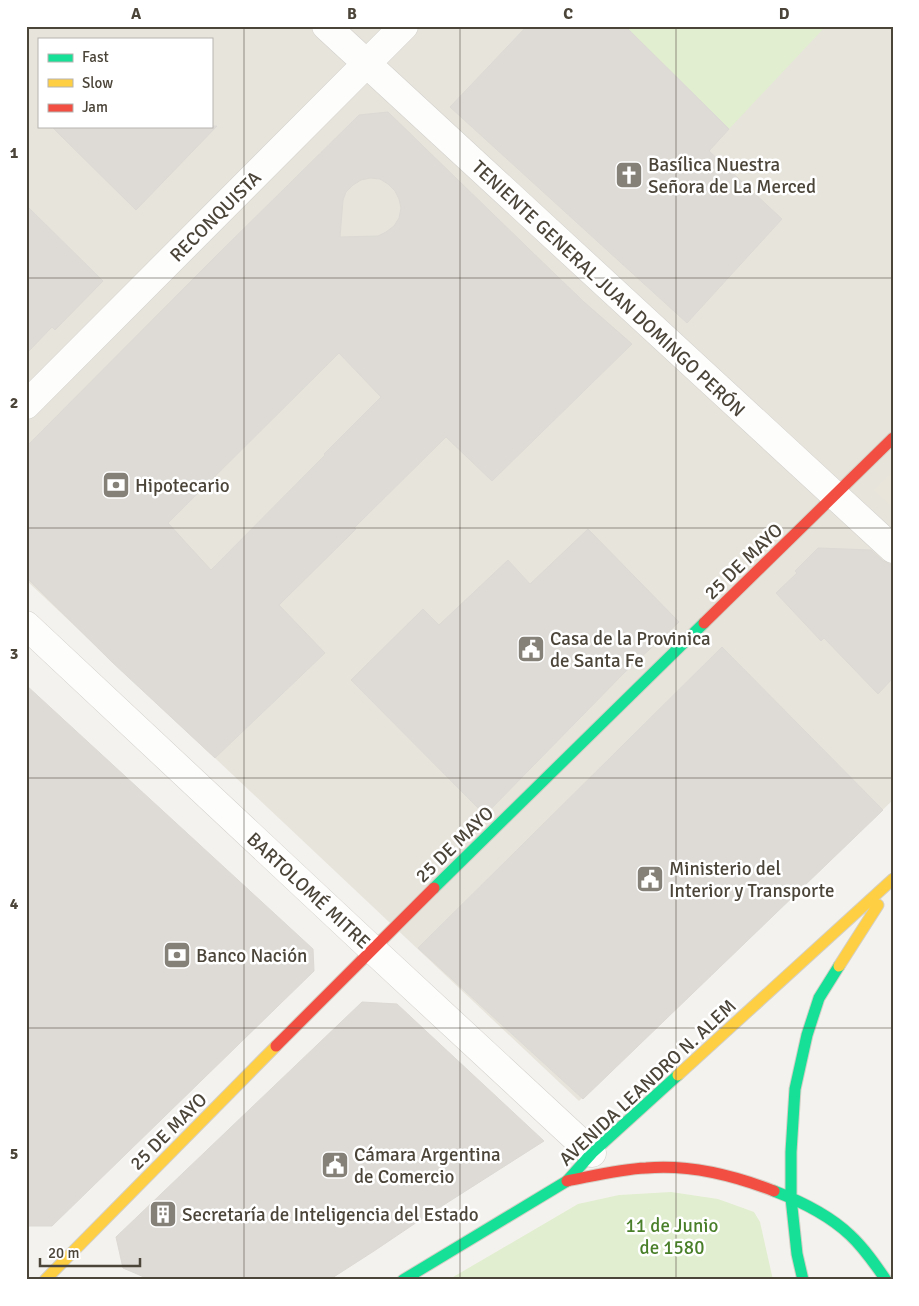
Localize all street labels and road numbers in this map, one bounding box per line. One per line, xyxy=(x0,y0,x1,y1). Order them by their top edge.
street label: TENIENTE GENERAL JUAN DOMINGO PERÓN xyxy=(467,155,750,422)
street label: RECONQUISTA xyxy=(165,166,267,267)
street label: 25 DE MAYO xyxy=(700,518,788,605)
street label: 25 DE MAYO xyxy=(411,801,499,888)
street label: BARTOLOMÉ MITRE xyxy=(242,827,375,954)
street label: AVENIDA LEANDRO N. ALEM xyxy=(554,994,741,1171)
street label: 25 DE MAYO xyxy=(125,1088,212,1175)

